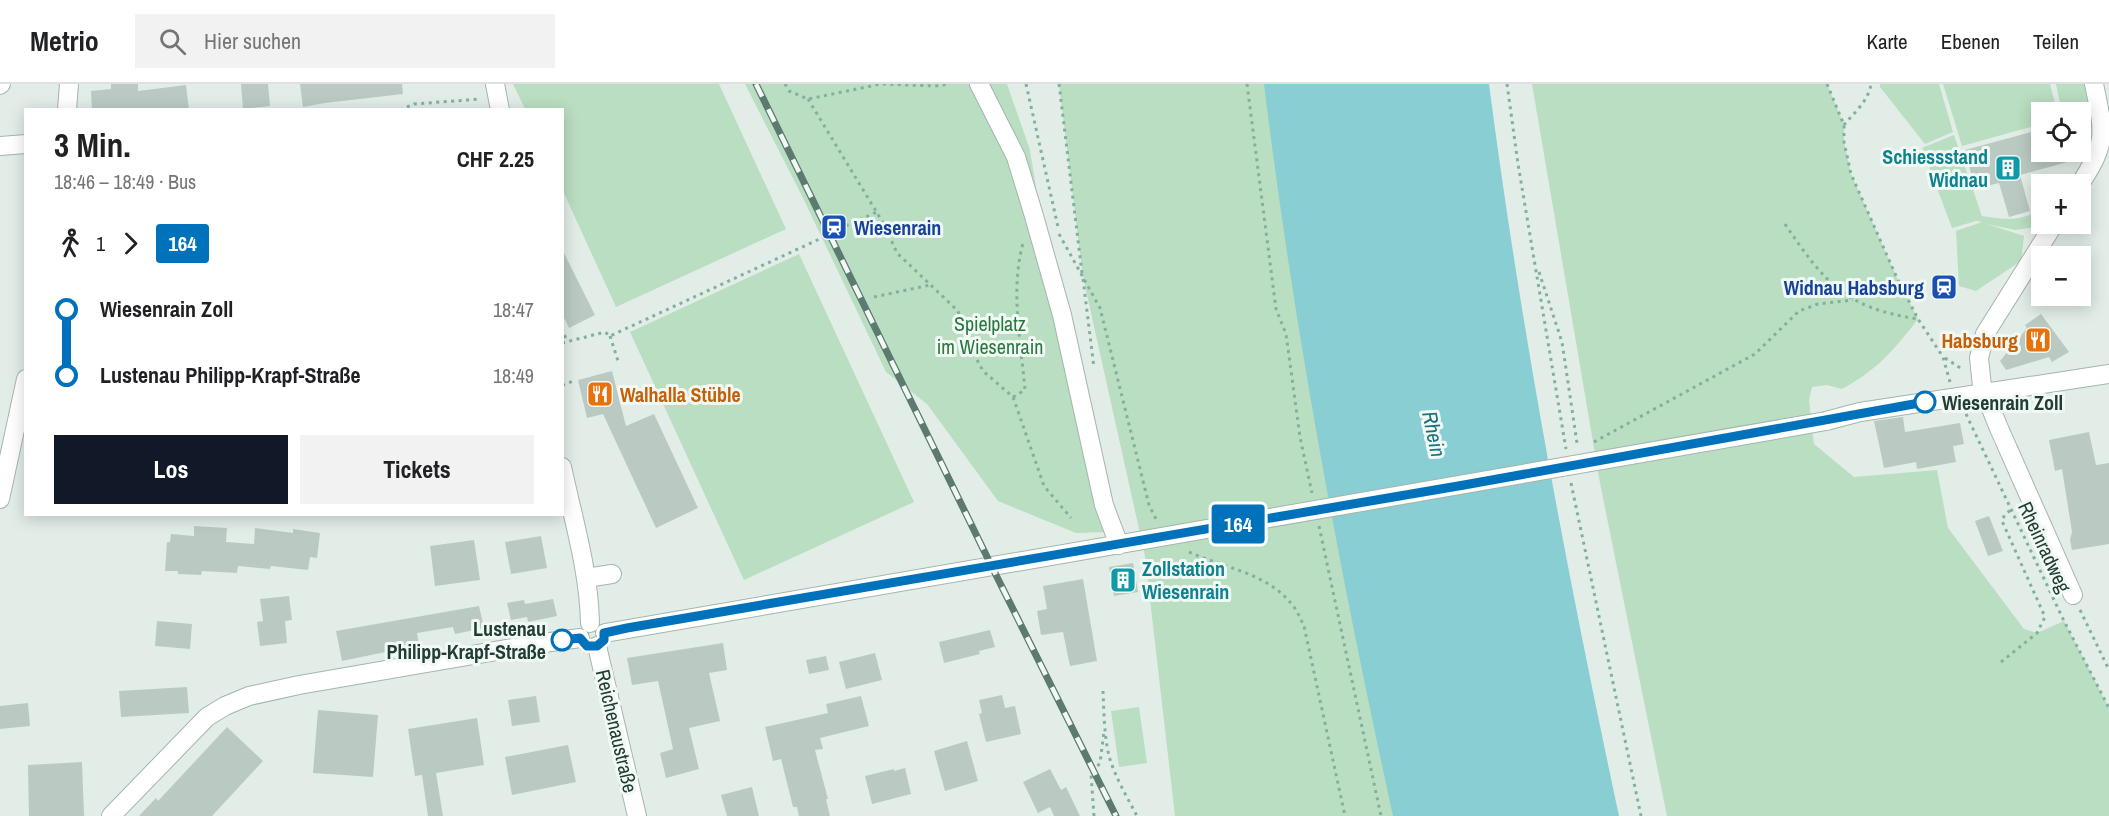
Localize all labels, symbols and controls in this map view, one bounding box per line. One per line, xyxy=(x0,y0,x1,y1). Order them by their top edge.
search box xyxy=(135,14,555,68)
text: Metrio xyxy=(30,22,99,60)
icon: search xyxy=(156,25,189,58)
text: Hier suchen xyxy=(204,26,301,56)
text: Karte xyxy=(1867,27,1908,56)
text: Ebenen xyxy=(1941,27,2000,56)
text: Teilen xyxy=(2033,27,2079,56)
map controls xyxy=(2031,102,2091,306)
button: locate xyxy=(2031,102,2091,162)
text: 3 Min. xyxy=(54,123,131,167)
place label: Schiessstand Widnau xyxy=(1882,143,1988,193)
text: CHF 2.25 xyxy=(457,144,534,174)
building icon: Schiessstand Widnau xyxy=(1993,153,2023,183)
text: 18:46 – 18:49 · Bus xyxy=(54,168,196,195)
button: + xyxy=(2031,174,2091,234)
station icon: Wiesenrain xyxy=(819,212,849,242)
place label: Wiesenrain xyxy=(854,214,941,241)
icon: walk xyxy=(54,227,87,260)
icon: forward xyxy=(114,227,147,260)
text: 164 xyxy=(168,229,197,258)
text: 1 xyxy=(96,230,105,257)
button: − xyxy=(2031,246,2091,306)
station icon: Widnau Habsburg xyxy=(1929,272,1959,302)
place label: Widnau Habsburg xyxy=(1784,274,1924,301)
text: Wiesenrain Zoll xyxy=(100,294,233,324)
text: 18:47 xyxy=(493,296,534,323)
park label: Spielplatz im Wiesenrain xyxy=(937,310,1043,360)
restaurant icon: Habsburg xyxy=(2023,325,2053,355)
place label: Habsburg xyxy=(1941,327,2018,354)
text: Lustenau Philipp-Krapf-Straße xyxy=(100,360,361,390)
text: 18:49 xyxy=(493,362,534,389)
restaurant icon: Walhalla Stüble xyxy=(585,379,615,409)
place label: Walhalla Stüble xyxy=(620,381,741,408)
place label: Wiesenrain Zoll xyxy=(1942,389,2063,416)
marker: Wiesenrain Zoll xyxy=(1914,391,1936,413)
water label: Rhein xyxy=(1415,409,1453,459)
button: Los xyxy=(54,435,288,504)
button: Tickets xyxy=(300,435,534,504)
street label: Rheinradweg xyxy=(2012,497,2078,597)
line badge: 164 xyxy=(1204,504,1272,544)
text: 164 xyxy=(1224,510,1252,539)
place label: Zollstation Wiesenrain xyxy=(1142,555,1229,605)
building icon: Zollstation Wiesenrain xyxy=(1108,565,1138,595)
place label: Lustenau Philipp-Krapf-Straße xyxy=(387,615,546,665)
marker: Lustenau Philipp-Krapf-Straße xyxy=(551,629,573,651)
street label: Reichenaustraße xyxy=(590,667,644,795)

